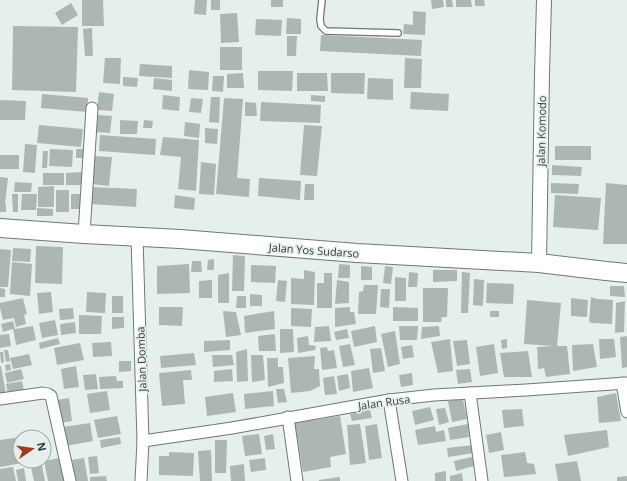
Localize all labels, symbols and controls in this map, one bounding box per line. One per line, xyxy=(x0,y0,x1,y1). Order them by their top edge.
street label: Jalan Komodo xyxy=(533,95,549,168)
street label: Jalan Yos Sudarso xyxy=(267,239,360,261)
street label: Jalan Domba xyxy=(132,326,150,393)
street label: Jalan Rusa xyxy=(356,391,411,413)
north arrow xyxy=(12,429,52,469)
text: N xyxy=(34,441,51,453)

